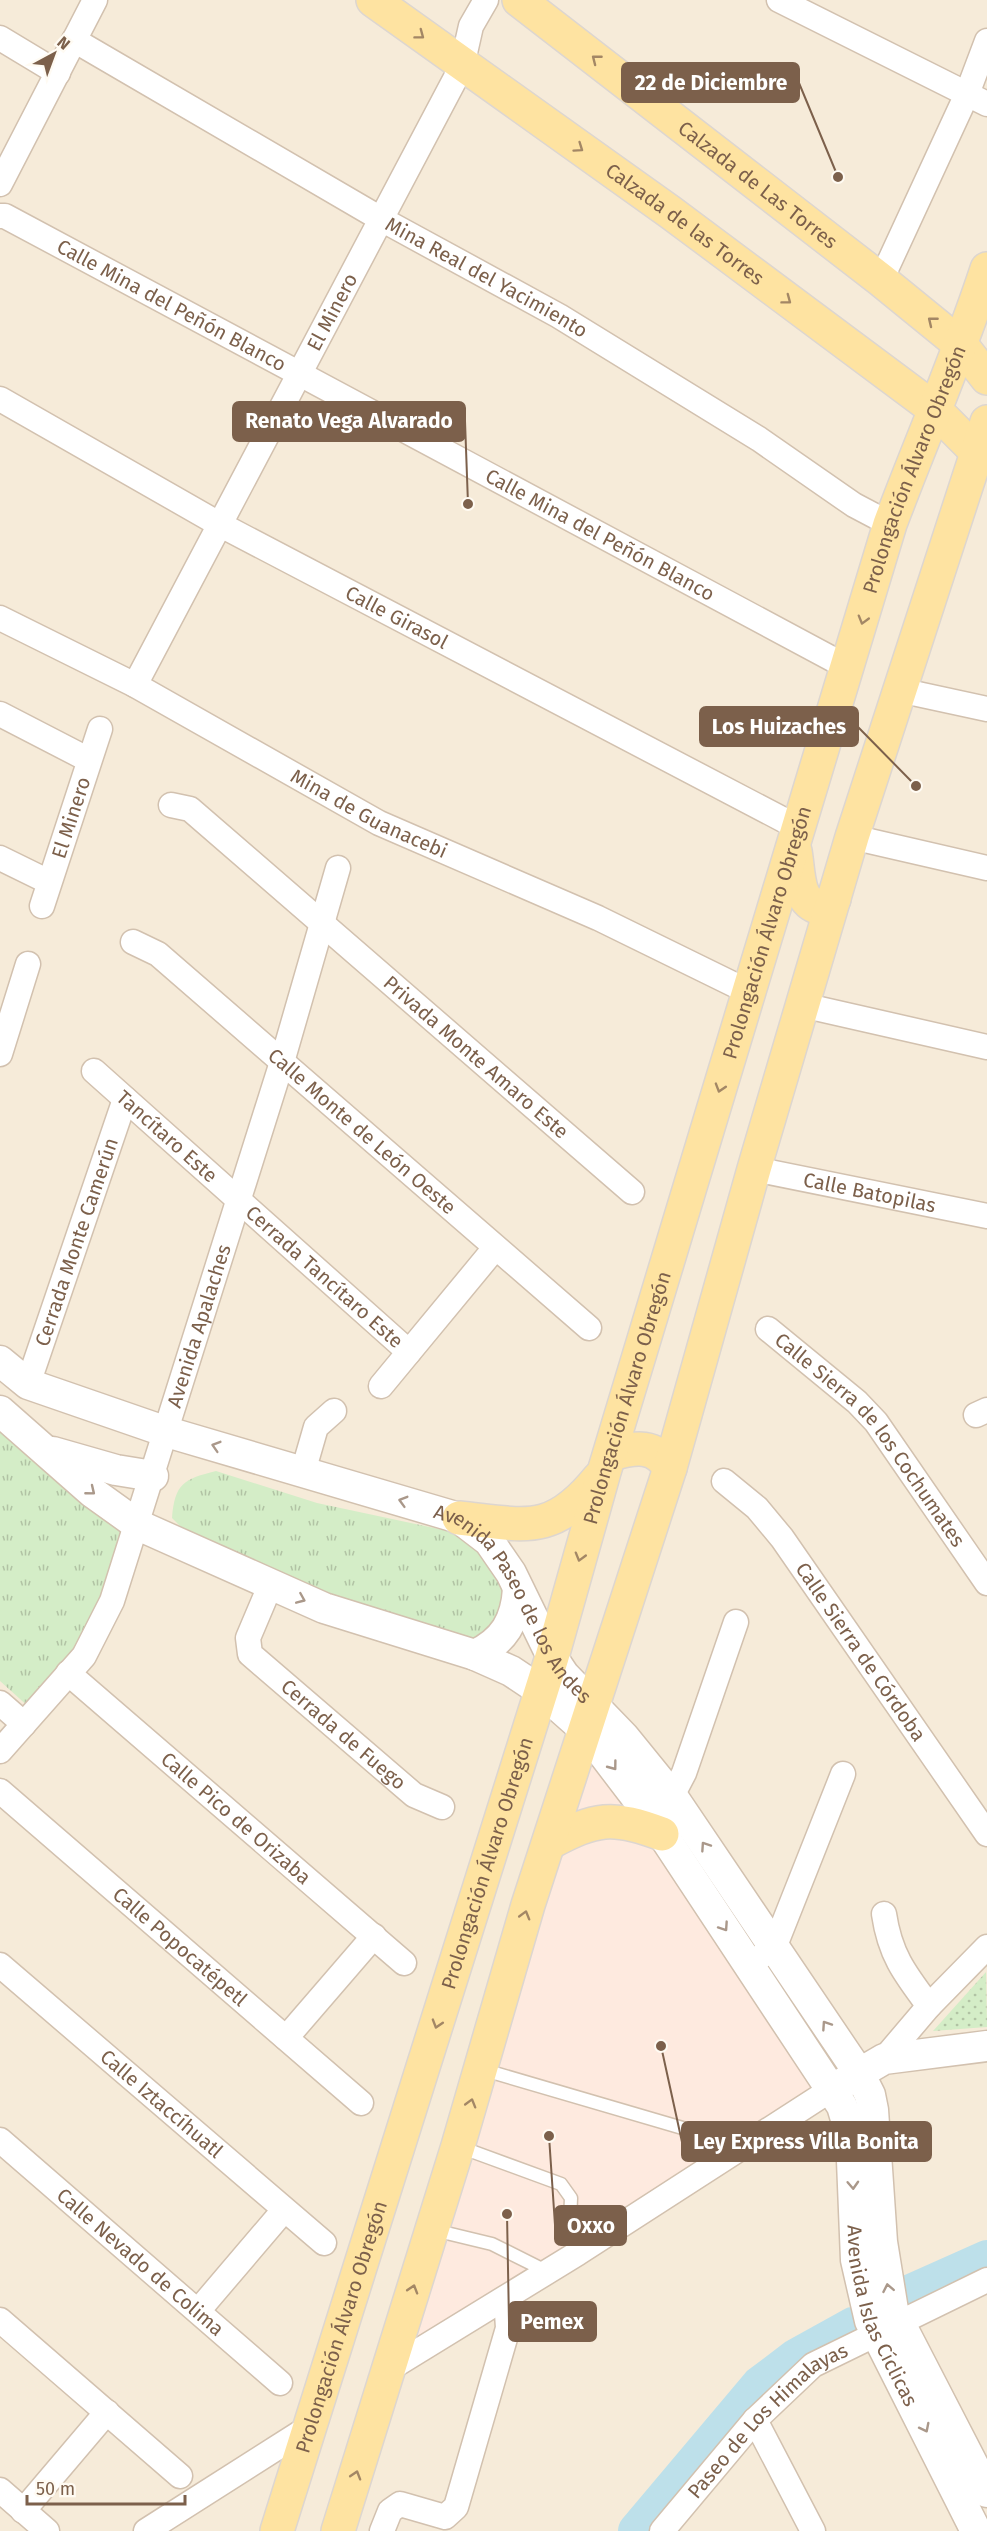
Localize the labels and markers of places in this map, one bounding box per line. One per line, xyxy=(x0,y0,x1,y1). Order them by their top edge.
callout: 22 de Diciembre xyxy=(622,63,799,102)
callout: Renato Vega Alvarado xyxy=(233,402,465,441)
callout: Los Huizaches xyxy=(700,707,858,746)
callout: Ley Express Villa Bonita xyxy=(682,2122,931,2161)
callout: Oxxo xyxy=(555,2206,626,2245)
callout: Pemex xyxy=(509,2302,596,2341)

